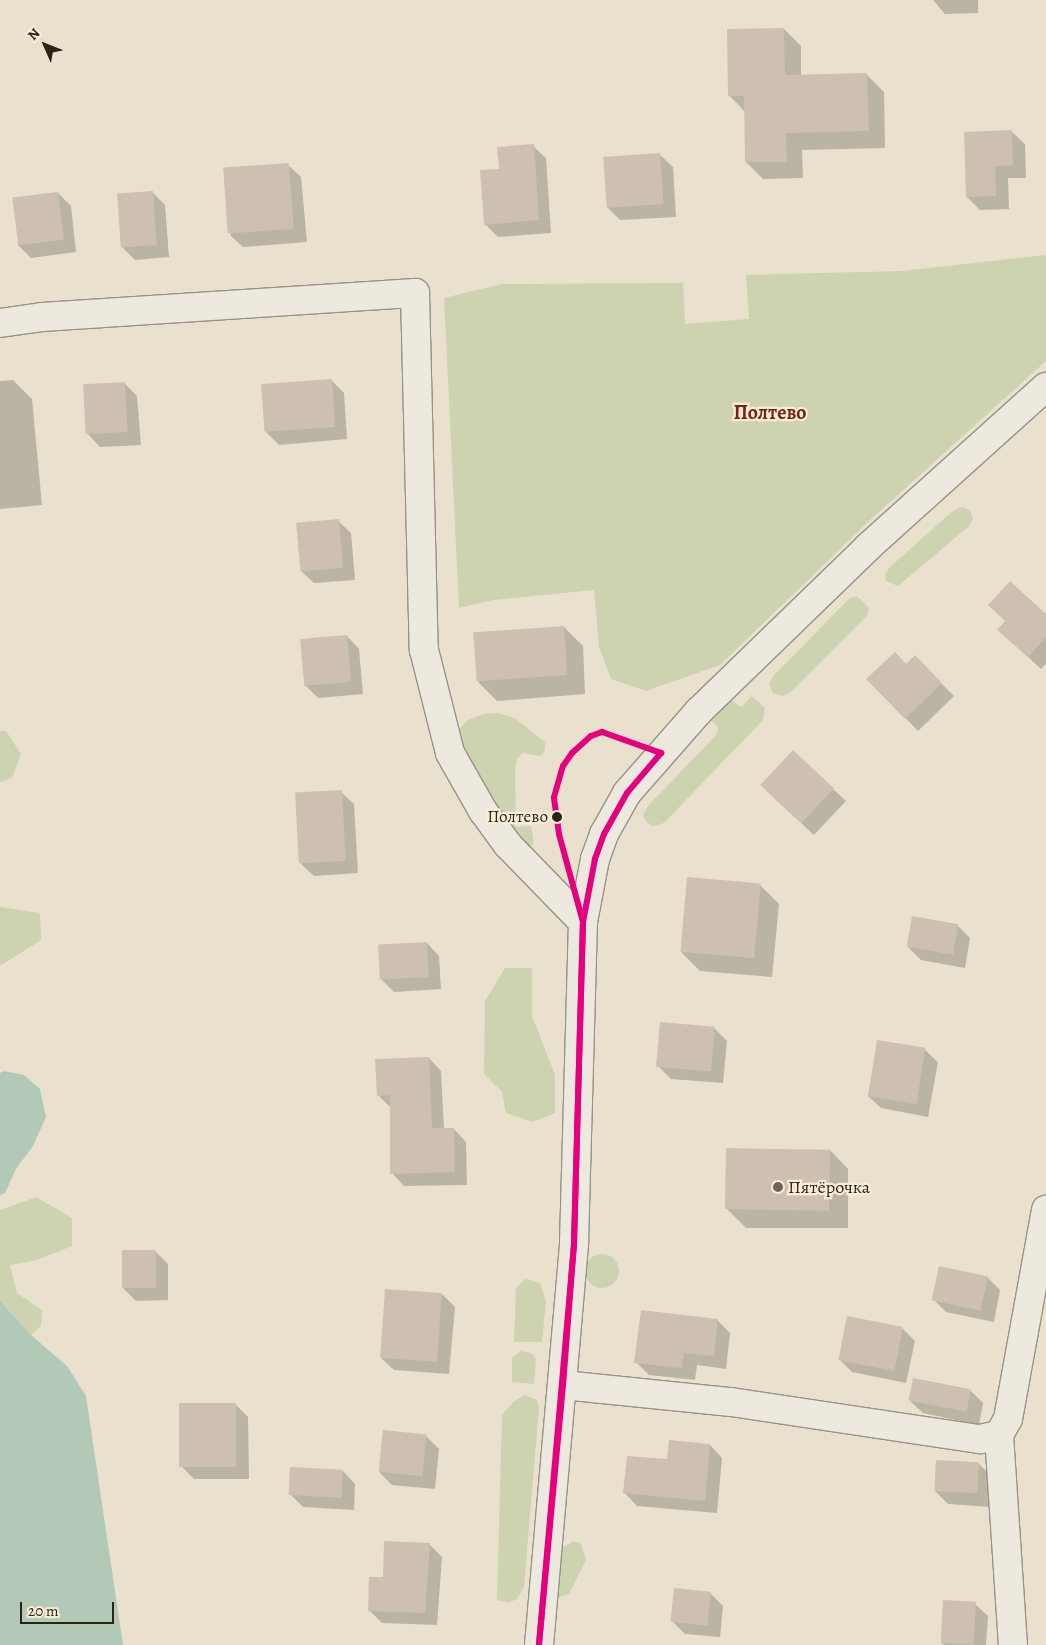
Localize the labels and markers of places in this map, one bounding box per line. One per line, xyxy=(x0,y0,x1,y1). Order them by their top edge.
place label: Полтево xyxy=(487,807,548,827)
marker: Полтево xyxy=(552,812,562,822)
place label: Пятёрочка xyxy=(788,1176,870,1198)
marker: Пятёрочка xyxy=(772,1181,784,1193)

